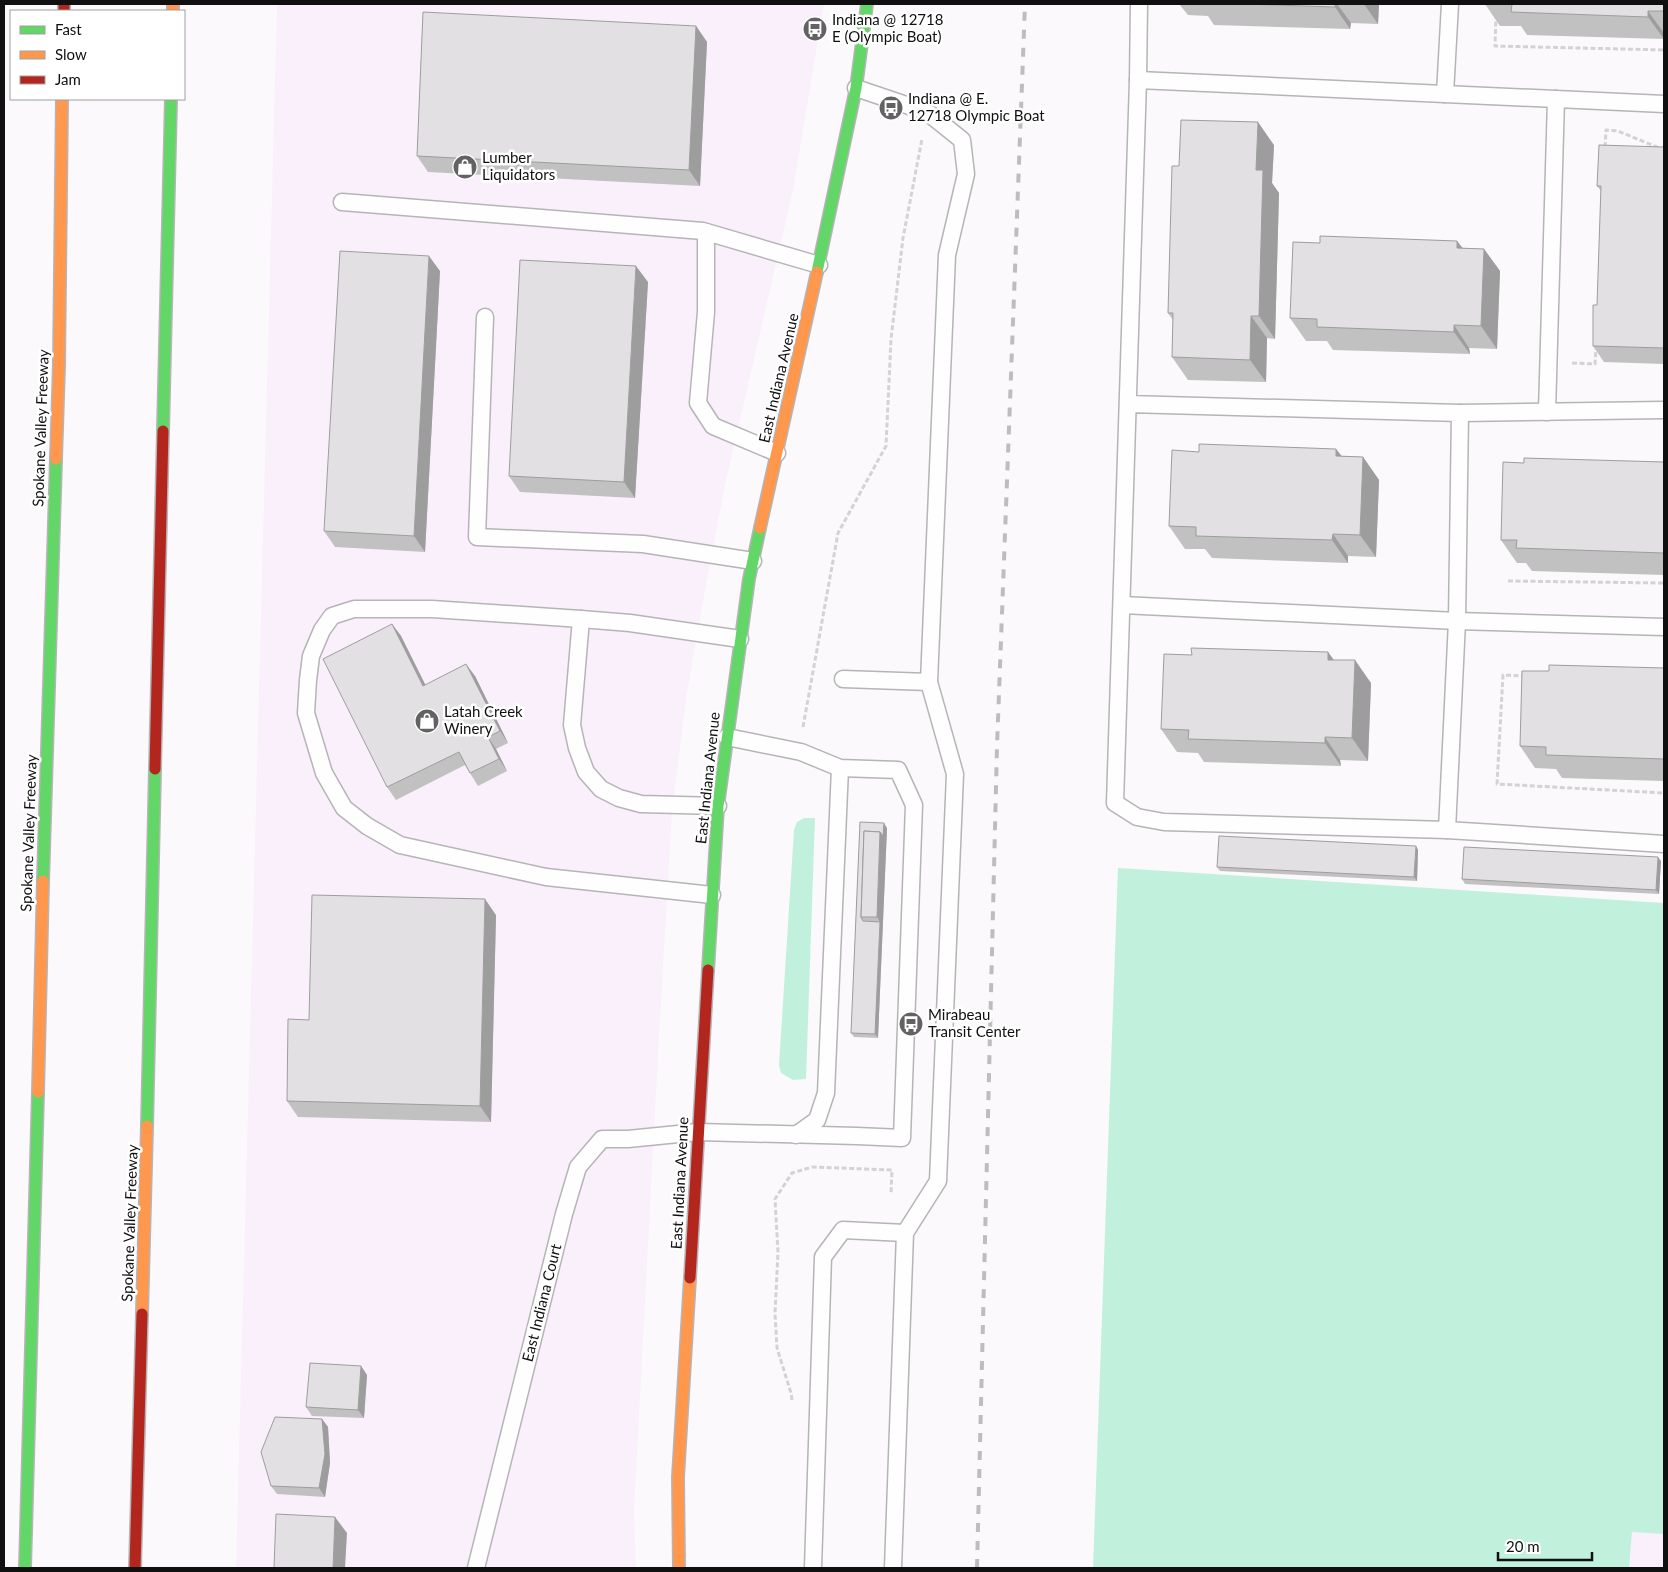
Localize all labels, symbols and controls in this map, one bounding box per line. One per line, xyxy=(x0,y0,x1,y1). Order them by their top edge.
legend xyxy=(10,10,185,100)
place label: Indiana @ 12718 E (Olympic Boat) xyxy=(832,10,943,45)
bus stop icon: Indiana @ 12718 E (Olympic Boat) xyxy=(802,16,828,42)
text: Fast xyxy=(55,20,82,38)
text: Slow xyxy=(55,45,87,63)
text: Jam xyxy=(55,70,81,88)
place label: Indiana @ E. 12718 Olympic Boat xyxy=(908,89,1045,124)
bus stop icon: Indiana @ E. 12718 Olympic Boat xyxy=(878,95,904,121)
place label: Lumber Liquidators xyxy=(482,148,555,183)
shop icon: Lumber Liquidators xyxy=(452,154,478,180)
street label: East Indiana Avenue xyxy=(754,311,802,444)
street label: Spokane Valley Freeway xyxy=(28,349,52,507)
place label: Latah Creek Winery xyxy=(444,702,523,737)
shop icon: Latah Creek Winery xyxy=(414,708,440,734)
street label: East Indiana Avenue xyxy=(691,711,723,845)
street label: Spokane Valley Freeway xyxy=(16,754,40,912)
place label: Mirabeau Transit Center xyxy=(928,1005,1021,1040)
bus stop icon: Mirabeau Transit Center xyxy=(898,1011,924,1037)
street label: East Indiana Avenue xyxy=(667,1116,691,1250)
street label: Spokane Valley Freeway xyxy=(117,1144,141,1302)
street label: East Indiana Court xyxy=(518,1241,565,1364)
scale bar xyxy=(1498,1530,1592,1562)
text: 20 m xyxy=(1506,1537,1540,1555)

